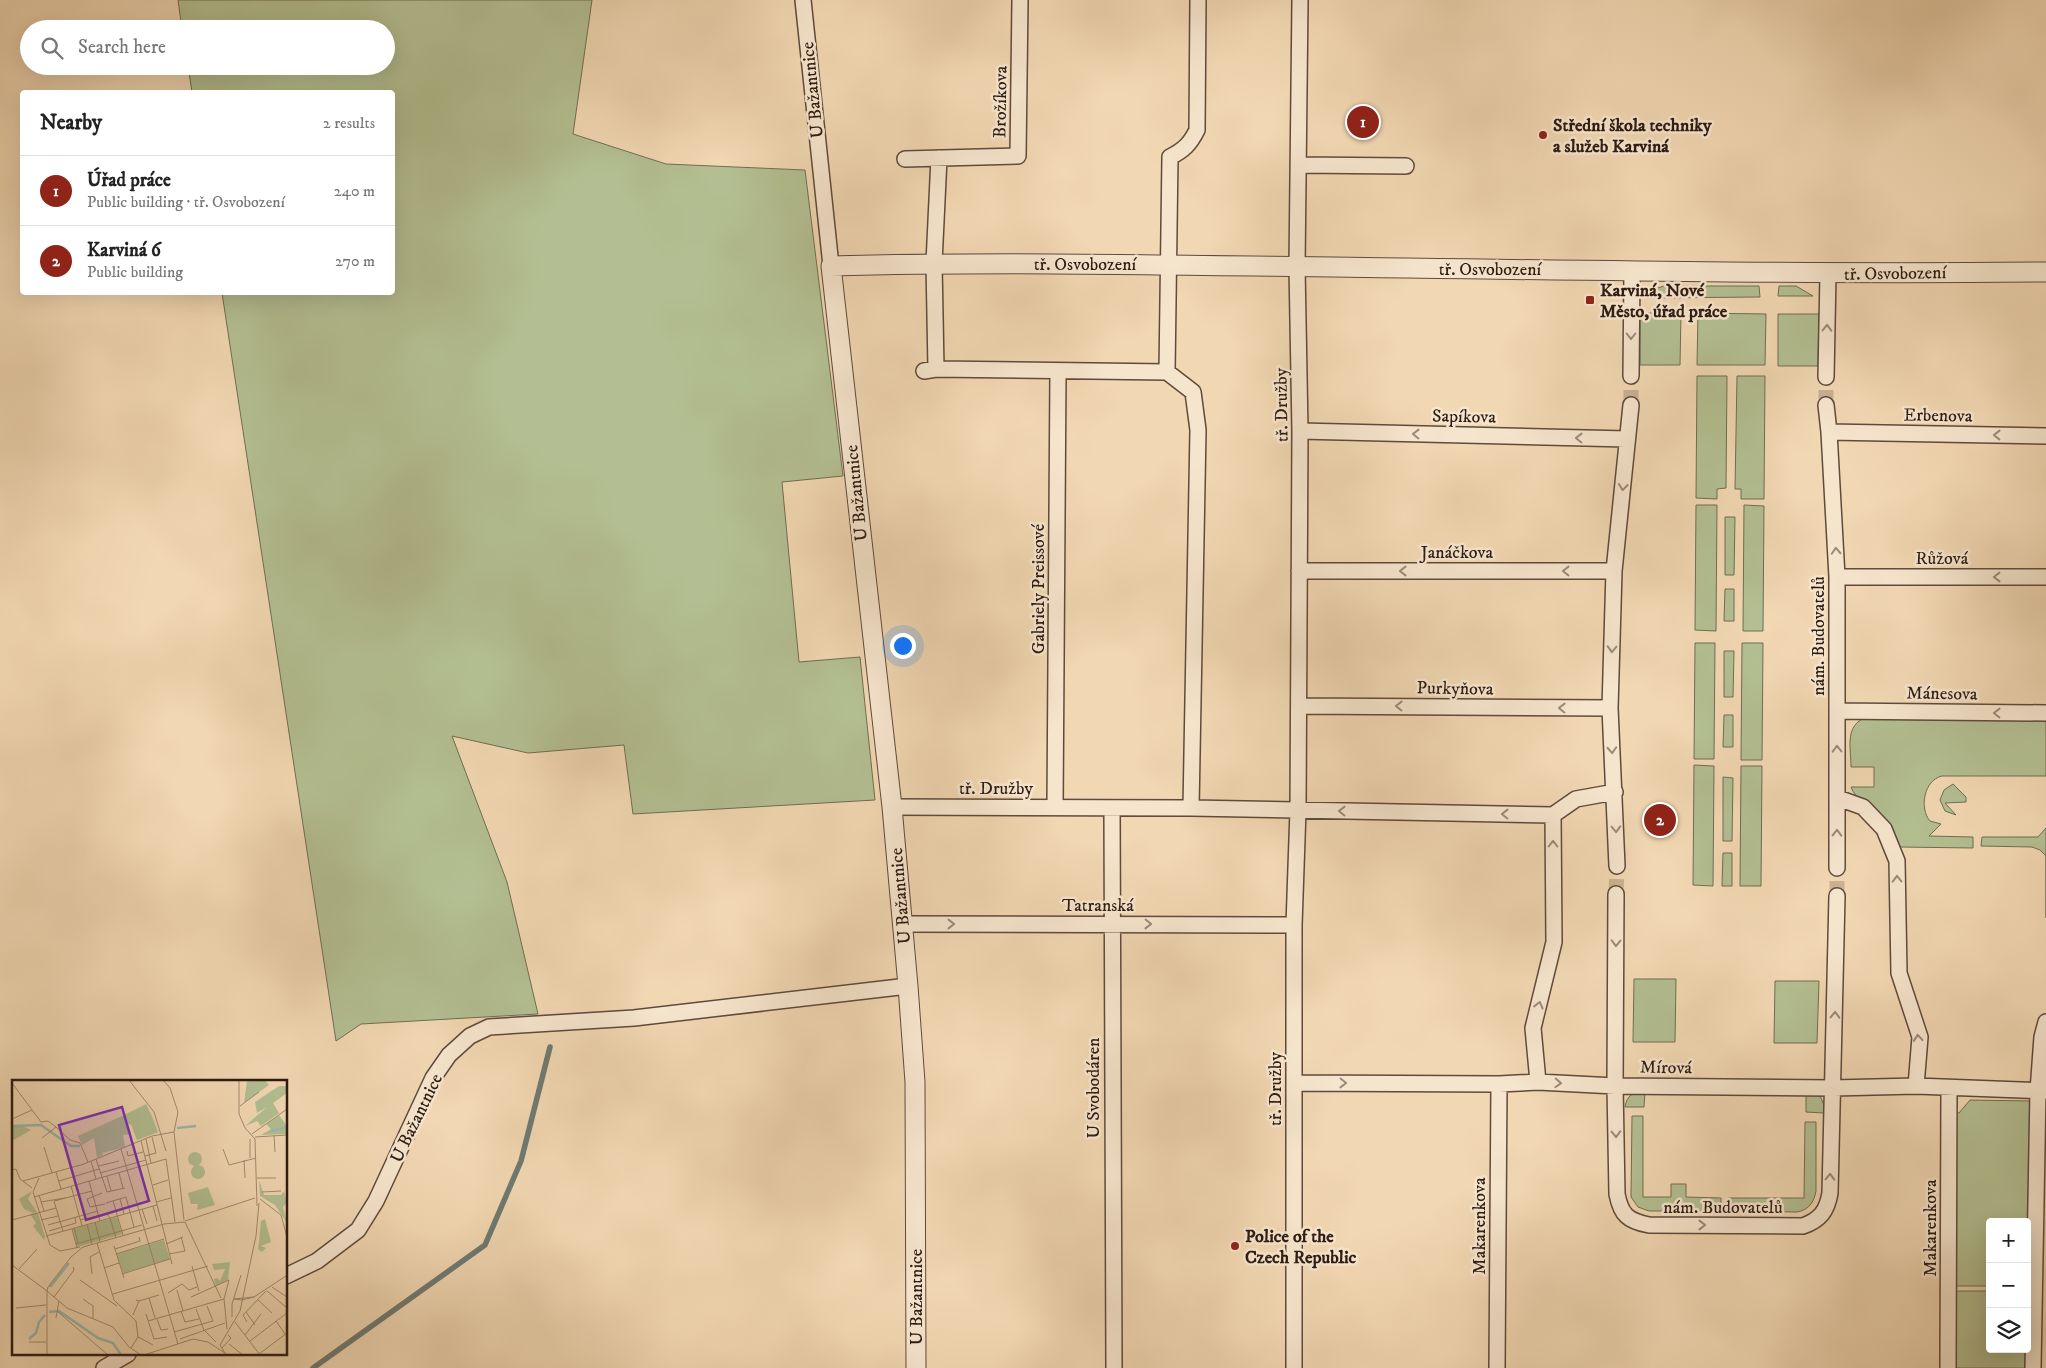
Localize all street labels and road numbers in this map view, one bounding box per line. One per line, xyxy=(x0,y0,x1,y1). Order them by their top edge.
street label: U Bažantnice xyxy=(797,41,829,139)
street label: Brožíkova xyxy=(989,65,1013,138)
street label: tř. Osvobození xyxy=(1034,254,1138,276)
street label: tř. Osvobození xyxy=(1439,259,1543,281)
street label: tř. Osvobození xyxy=(1844,262,1948,286)
street label: tř. Družby xyxy=(1270,367,1294,442)
street label: Erbenova xyxy=(1903,404,1973,428)
street label: Sapíkova xyxy=(1432,405,1496,429)
street label: U Bažantnice xyxy=(841,444,873,542)
street label: Gabriely Preissové xyxy=(1028,523,1050,654)
street label: Janáčkova xyxy=(1419,542,1494,564)
street label: Růžová xyxy=(1916,548,1969,570)
street label: nám. Budovatelů xyxy=(1808,576,1830,696)
street label: Purkyňova xyxy=(1416,677,1494,701)
street label: Mánesova xyxy=(1906,682,1978,706)
street label: tř. Družby xyxy=(959,778,1034,800)
street label: U Bažantnice xyxy=(886,847,916,945)
street label: Tatranská xyxy=(1062,895,1134,917)
street label: U Svobodáren xyxy=(1083,1037,1105,1139)
street label: tř. Družby xyxy=(1265,1051,1287,1126)
street label: Mírová xyxy=(1640,1057,1693,1079)
street label: U Bažantnice xyxy=(386,1070,448,1167)
street label: Makarenkova xyxy=(1469,1177,1491,1275)
street label: Makarenkova xyxy=(1920,1179,1942,1277)
street label: nám. Budovatelů xyxy=(1663,1197,1783,1219)
street label: U Bažantnice xyxy=(906,1249,928,1345)

